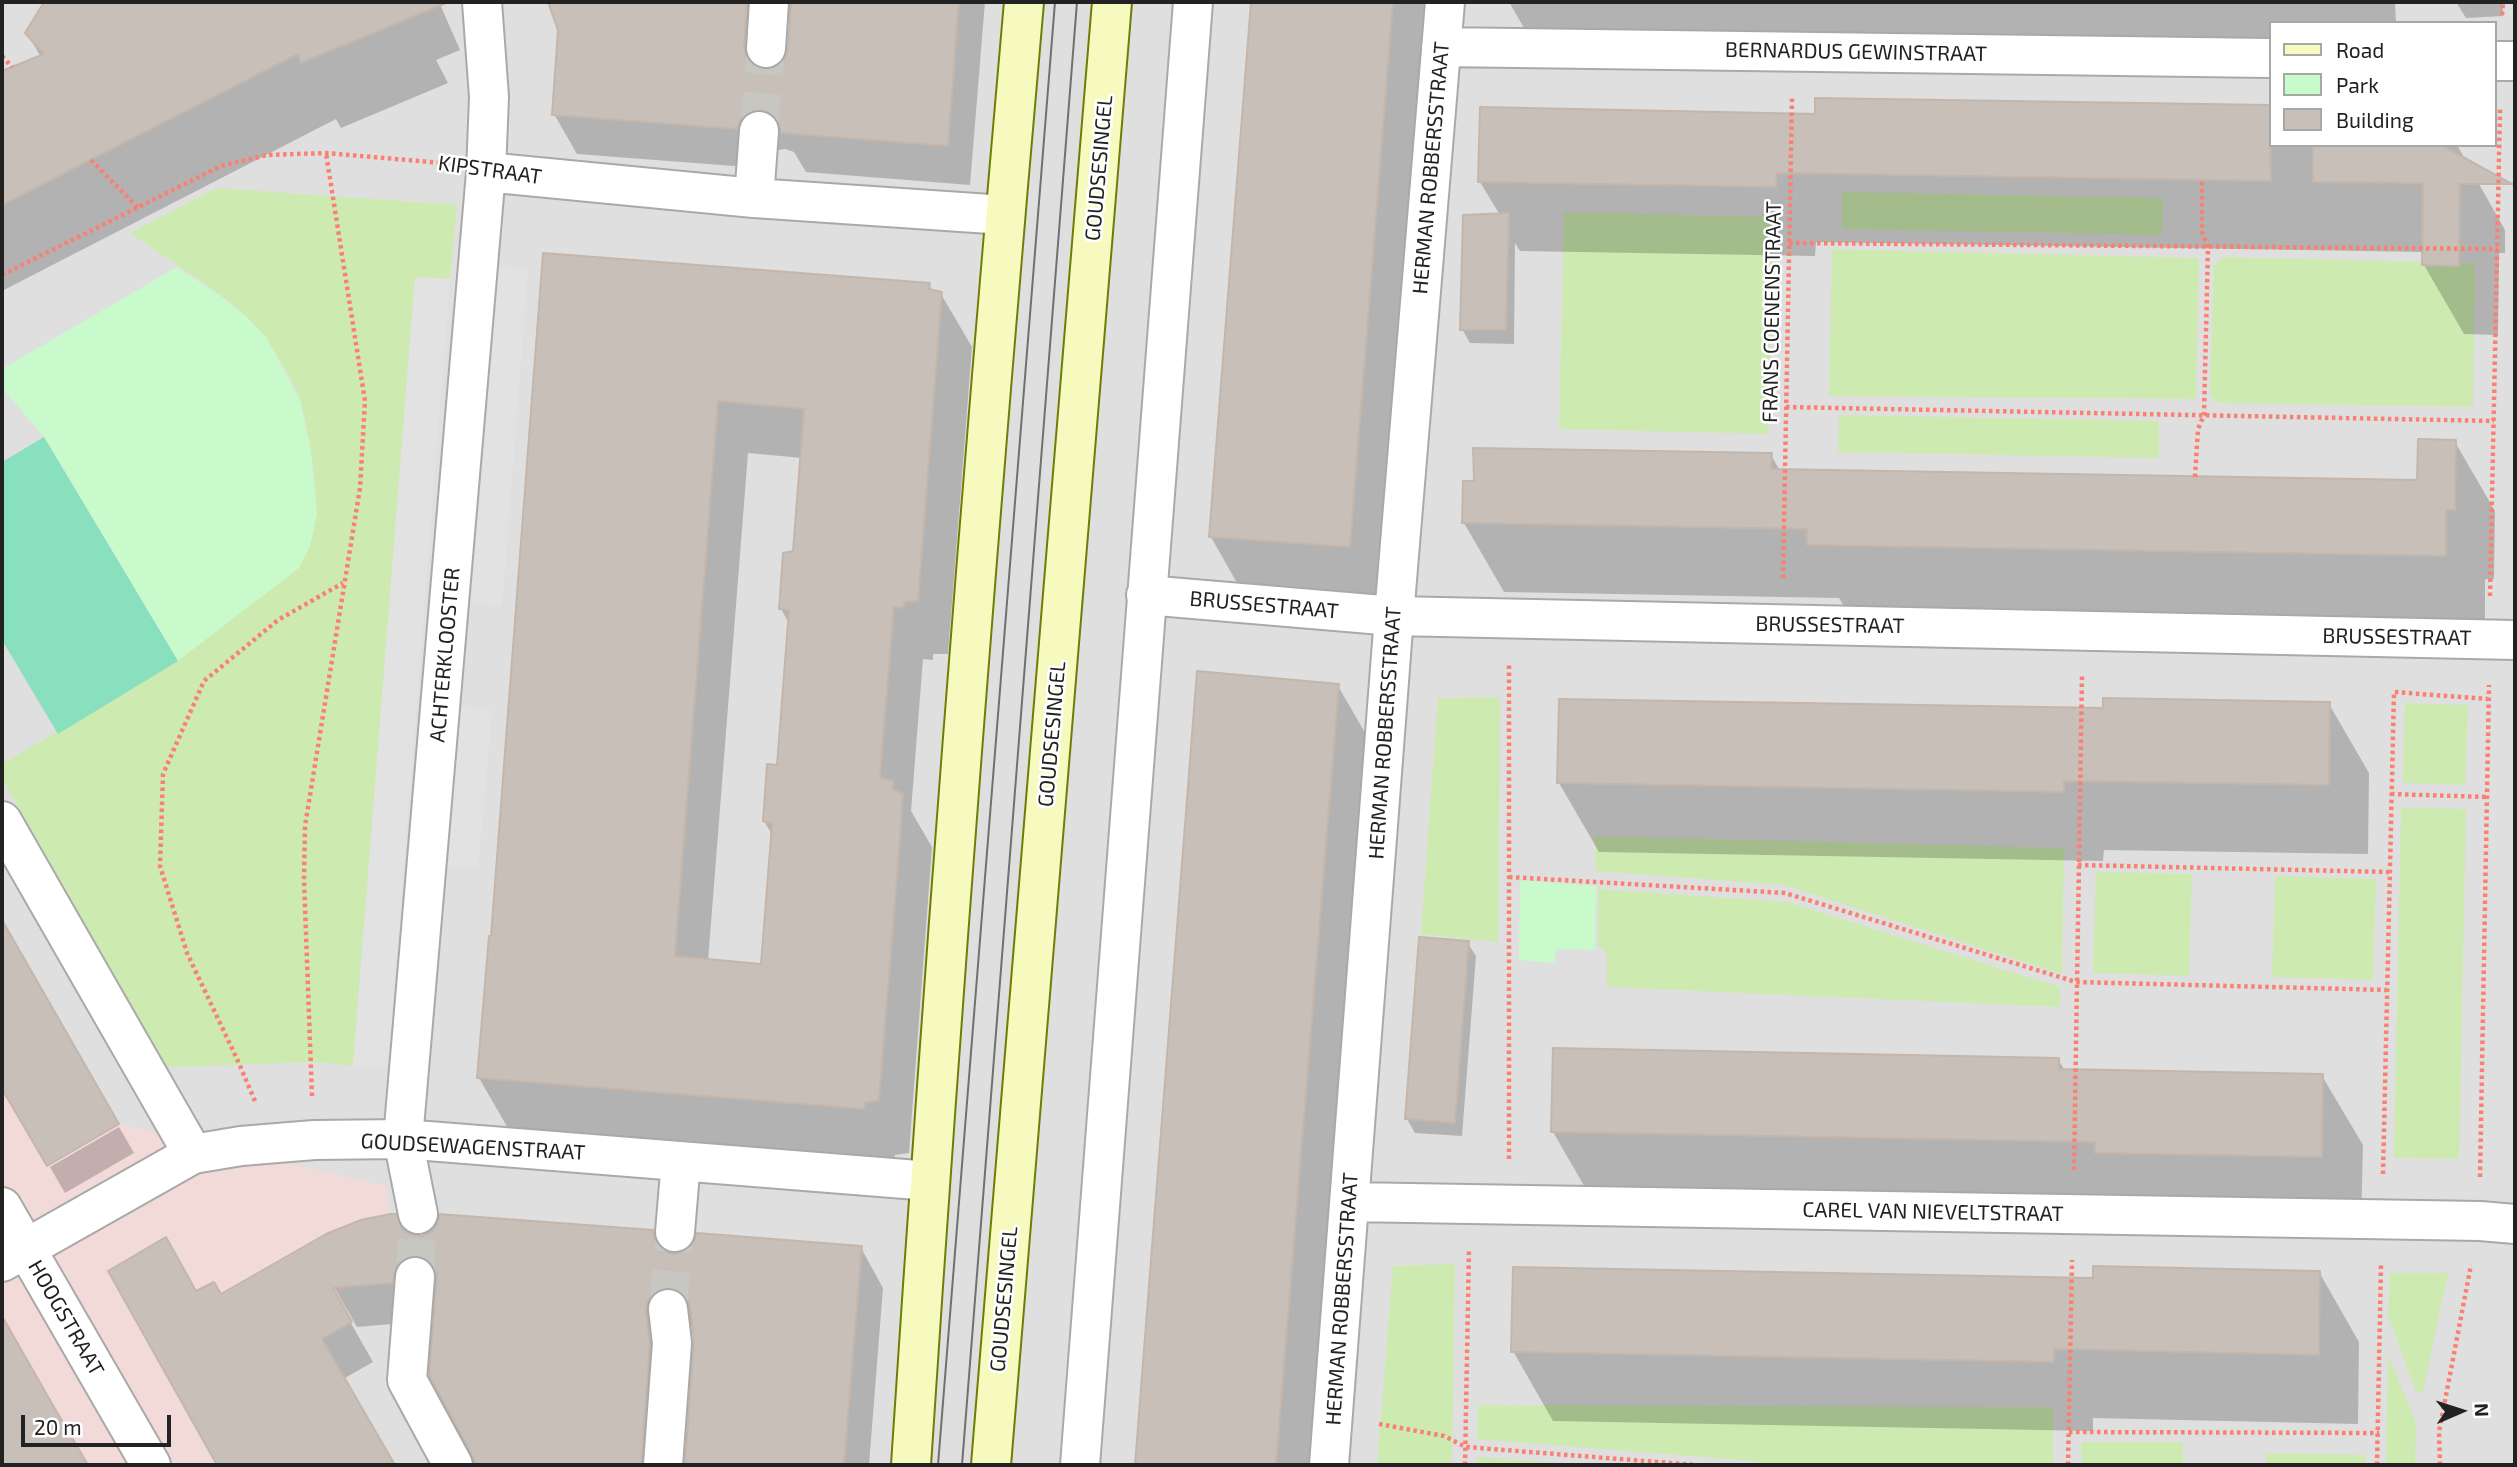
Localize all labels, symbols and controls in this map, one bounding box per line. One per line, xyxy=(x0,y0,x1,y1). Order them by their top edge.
legend xyxy=(2268,21,2496,147)
street label: BERNARDUS GEWINSTRAAT xyxy=(1725,37,1987,67)
text: Road xyxy=(2336,37,2384,62)
street label: HERMAN ROBBERSSTRAAT xyxy=(1407,41,1455,295)
text: Park xyxy=(2336,72,2379,97)
street label: GOUDSESINGEL xyxy=(1080,94,1118,242)
text: Building xyxy=(2336,107,2414,132)
street label: KIPSTRAAT xyxy=(437,150,543,190)
street label: FRANS COENENSTRAAT xyxy=(1757,201,1787,423)
street label: ACHTERKLOOSTER xyxy=(425,566,465,744)
street label: BRUSSESTRAAT xyxy=(1189,586,1339,624)
street label: HERMAN ROBBERSSTRAAT xyxy=(1364,606,1406,860)
street label: BRUSSESTRAAT xyxy=(1755,611,1905,639)
street label: BRUSSESTRAAT xyxy=(2322,623,2472,651)
street label: GOUDSESINGEL xyxy=(1033,660,1071,808)
street label: GOUDSEWAGENSTRAAT xyxy=(360,1129,586,1165)
street label: HERMAN ROBBERSSTRAAT xyxy=(1321,1172,1363,1426)
street label: CAREL VAN NIEVELTSTRAAT xyxy=(1802,1197,2064,1227)
street label: GOUDSESINGEL xyxy=(985,1225,1023,1373)
street label: HOOGSTRAAT xyxy=(23,1256,109,1380)
north arrow xyxy=(2426,1376,2496,1446)
scale bar xyxy=(24,1400,175,1444)
text: N xyxy=(2471,1402,2494,1417)
text: 20 m xyxy=(34,1414,82,1439)

